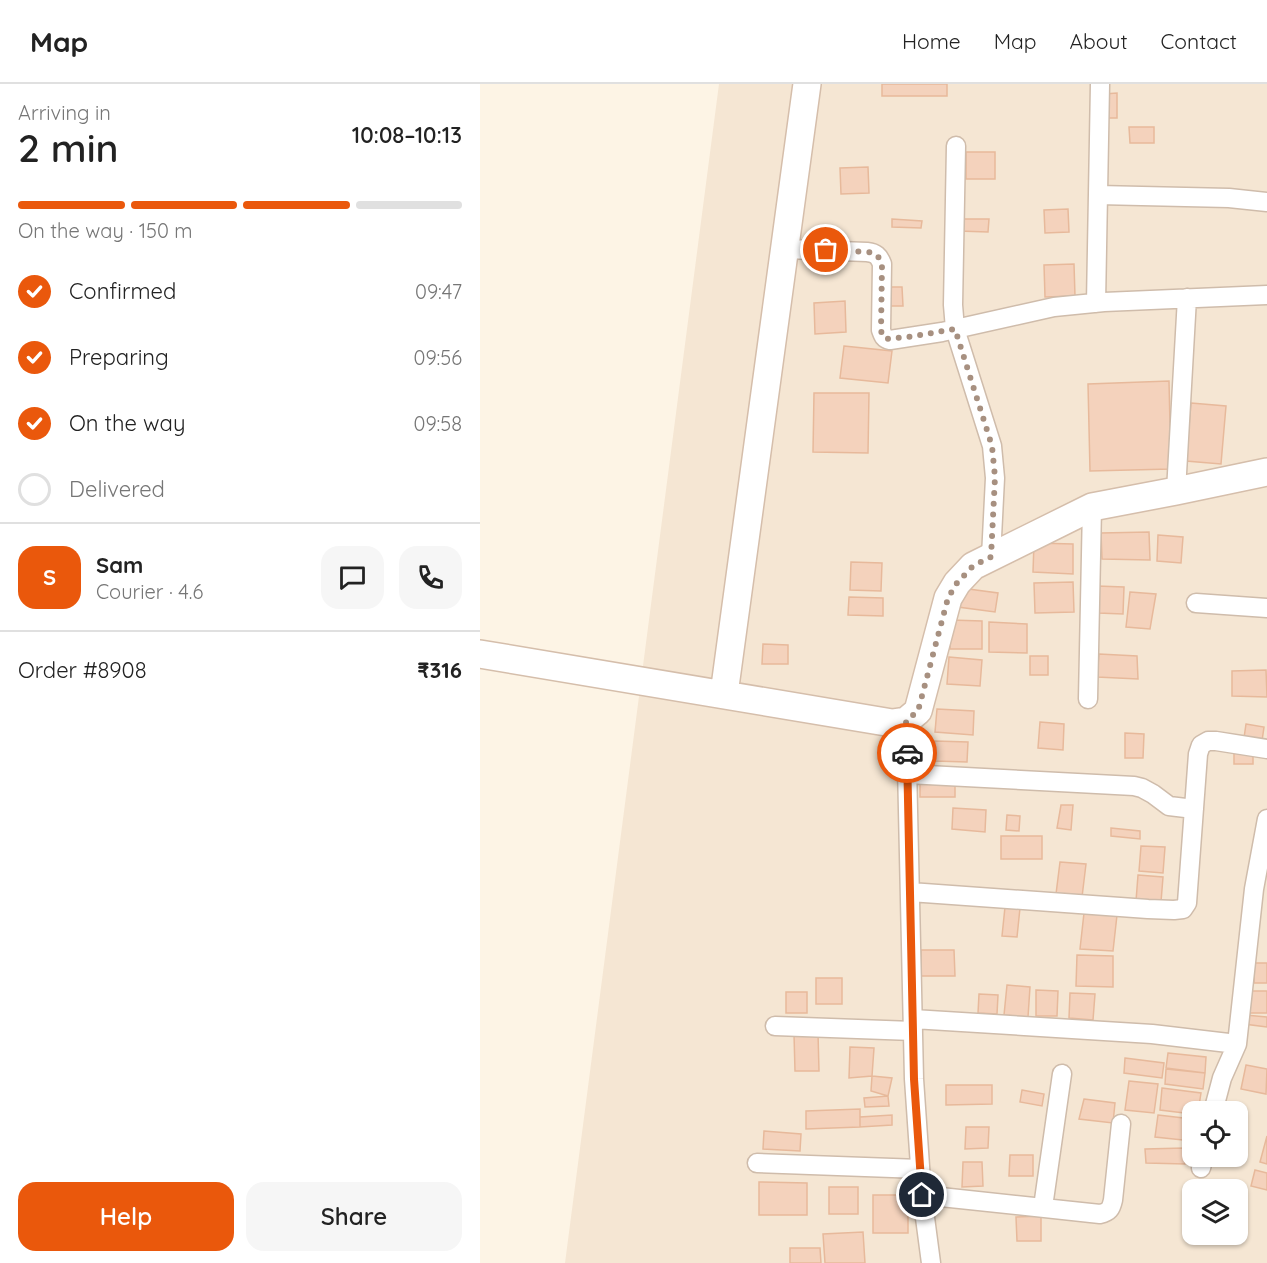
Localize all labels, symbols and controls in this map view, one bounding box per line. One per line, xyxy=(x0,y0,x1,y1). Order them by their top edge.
text: Map xyxy=(30,24,88,59)
text: Home xyxy=(902,28,961,54)
text: Map xyxy=(994,28,1037,54)
text: About xyxy=(1070,28,1128,54)
text: Contact xyxy=(1161,28,1237,54)
text: Arriving in xyxy=(18,100,111,125)
text: 10:08–10:13 xyxy=(352,121,462,149)
text: 2 min xyxy=(18,123,119,172)
text: On the way · 150 m xyxy=(18,218,193,243)
pin xyxy=(800,224,851,275)
icon: bag xyxy=(809,233,842,266)
icon: check xyxy=(18,275,51,308)
text: Confirmed xyxy=(69,277,176,305)
text: 09:47 xyxy=(415,279,462,304)
icon: check xyxy=(18,341,51,374)
text: Preparing xyxy=(69,343,169,371)
text: 09:56 xyxy=(414,345,462,370)
icon: check xyxy=(18,407,51,440)
text: On the way xyxy=(69,409,185,437)
text: 09:58 xyxy=(414,411,462,436)
text: Delivered xyxy=(69,475,165,503)
button: chat xyxy=(321,546,384,609)
button: phone xyxy=(399,546,462,609)
text: Sam xyxy=(96,551,143,579)
text: S xyxy=(43,563,56,591)
text: Courier · 4.6 xyxy=(96,579,203,604)
text: Order #8908 xyxy=(18,656,147,684)
text: ₹316 xyxy=(417,656,462,684)
courier xyxy=(877,723,937,783)
icon: car xyxy=(891,737,924,770)
map controls xyxy=(1182,1101,1248,1245)
button: locate xyxy=(1182,1101,1248,1167)
pin xyxy=(896,1169,947,1220)
icon: home xyxy=(905,1178,938,1211)
button: layers xyxy=(1182,1179,1248,1245)
button: Help xyxy=(18,1182,234,1251)
button: Share xyxy=(246,1182,462,1251)

